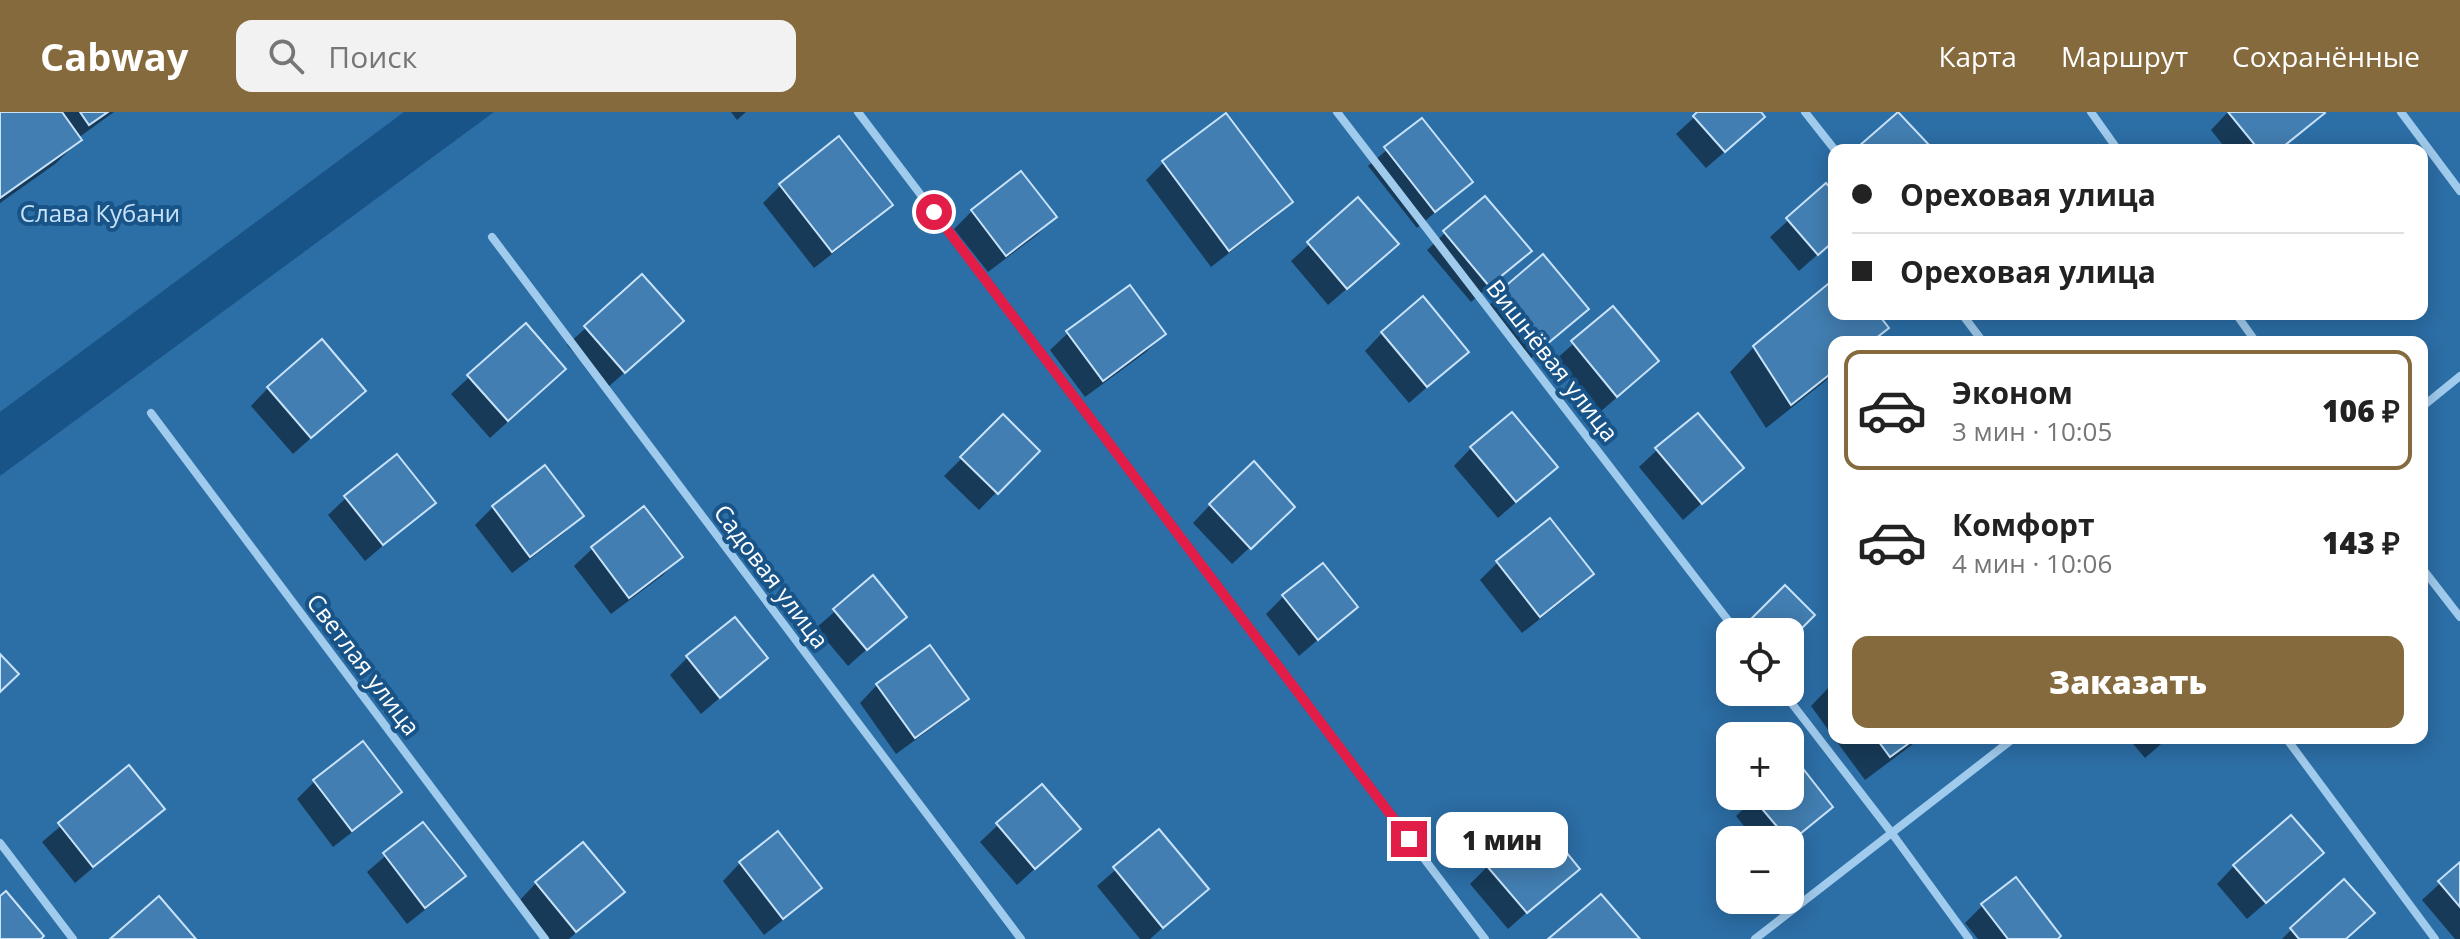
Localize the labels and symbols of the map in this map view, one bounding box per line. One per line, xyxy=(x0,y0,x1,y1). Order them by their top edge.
route start xyxy=(916,194,952,230)
park label: Слава Кубани xyxy=(20,196,180,229)
street label: Вишнёвая улица xyxy=(1479,272,1627,448)
street label: Садовая улица xyxy=(707,497,837,655)
street label: Светлая улица xyxy=(300,586,428,742)
callout: 1 мин xyxy=(1437,811,1569,867)
route end xyxy=(1391,821,1427,857)

